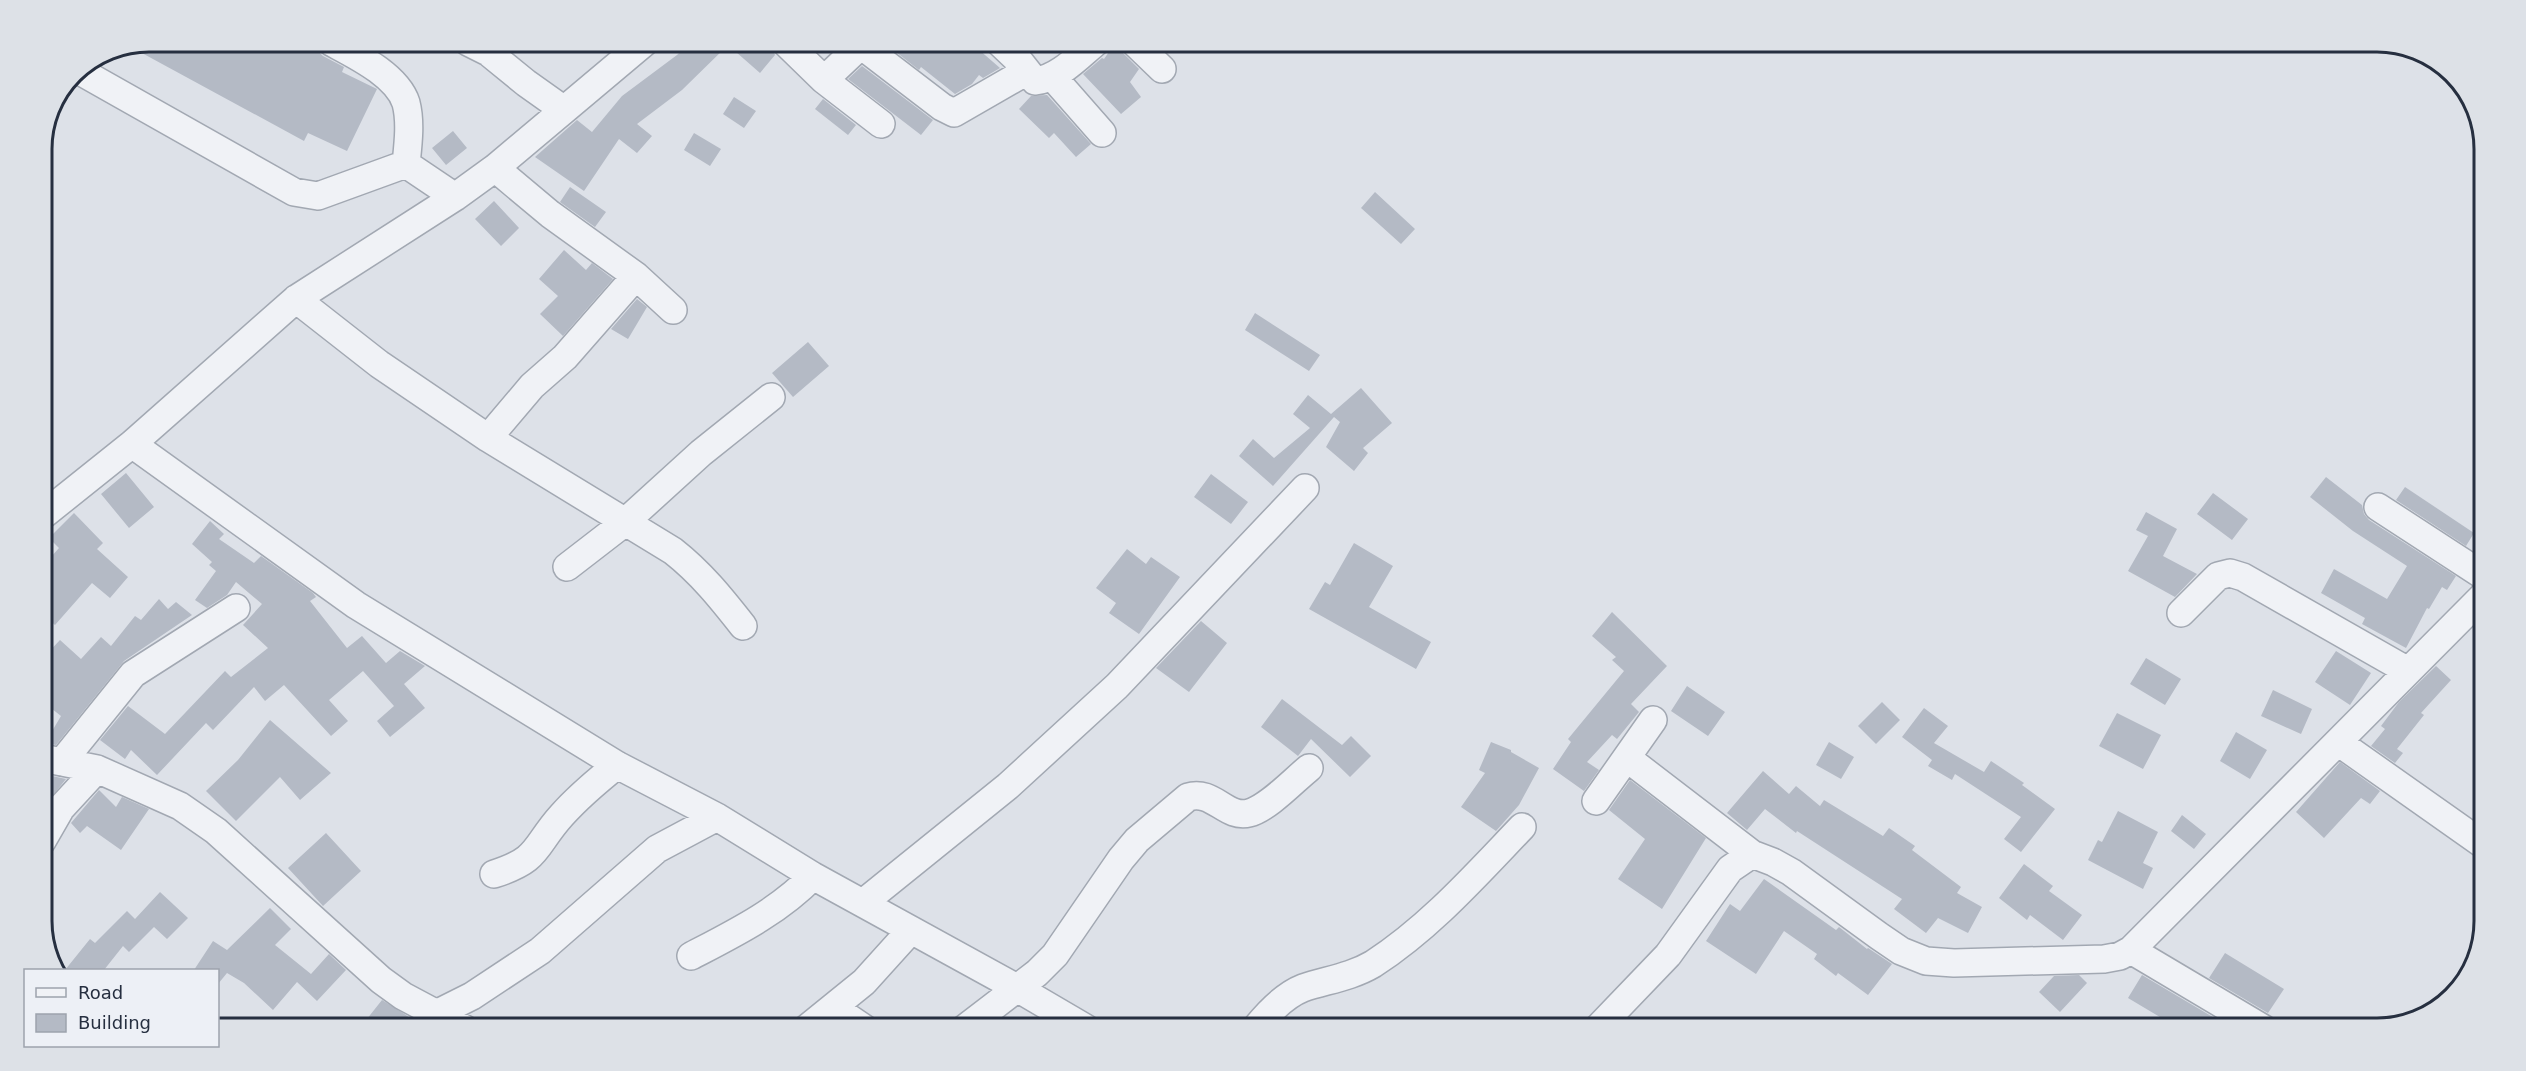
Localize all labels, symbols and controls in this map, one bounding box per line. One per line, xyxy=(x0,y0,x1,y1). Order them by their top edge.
legend xyxy=(24,969,219,1047)
text: Road xyxy=(78,982,123,1003)
text: Building xyxy=(78,1012,151,1033)

